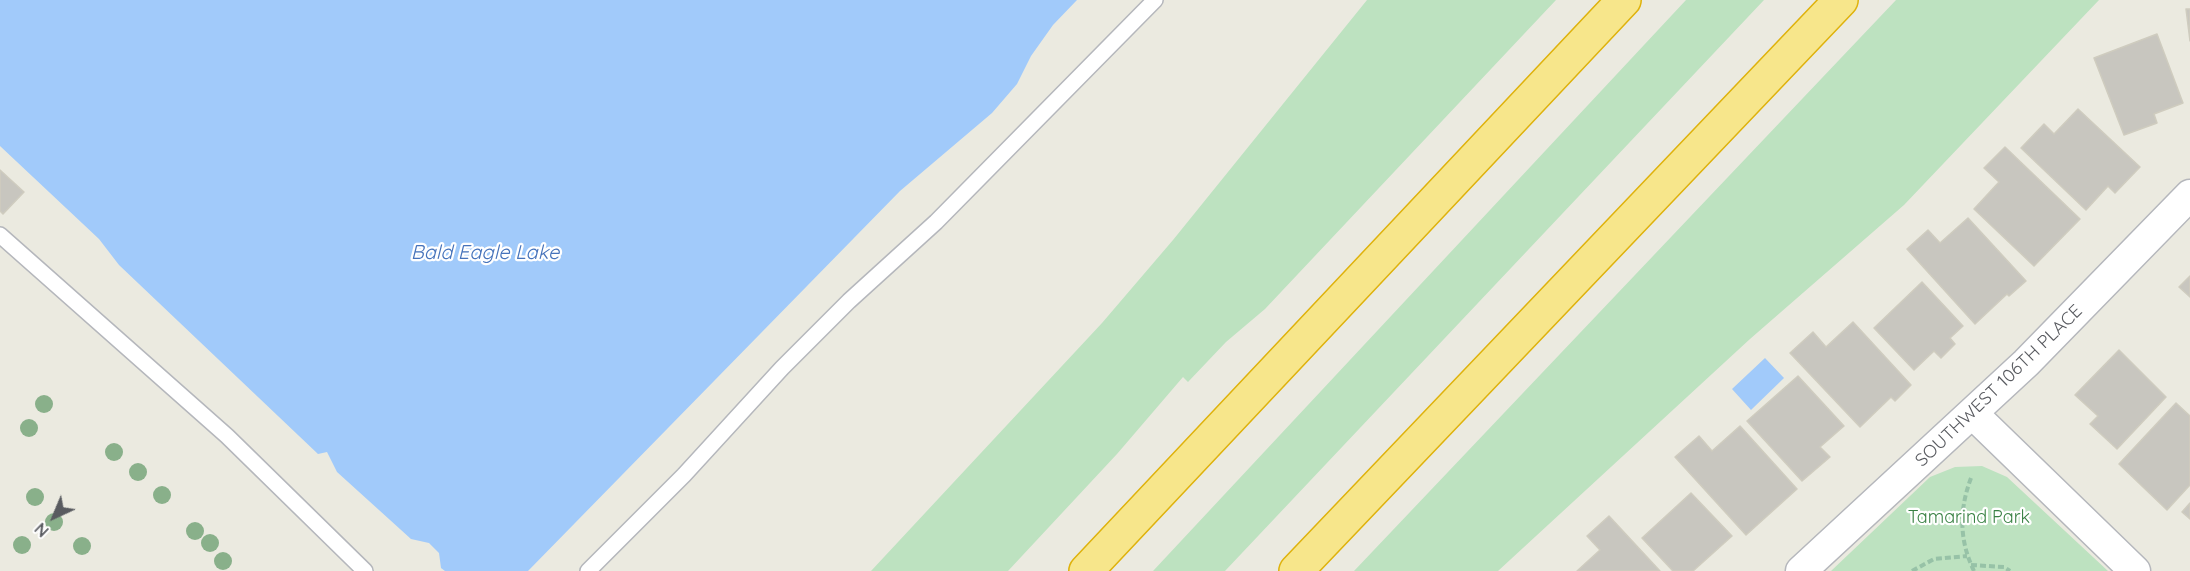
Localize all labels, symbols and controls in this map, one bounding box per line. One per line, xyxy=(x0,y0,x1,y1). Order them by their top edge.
water label: Bald Eagle Lake xyxy=(411,241,559,265)
street label: SOUTHWEST 106TH PLACE xyxy=(1911,301,2087,471)
north arrow xyxy=(24,487,84,547)
park label: Tamarind Park xyxy=(1908,507,2030,529)
text: N xyxy=(30,519,53,541)

